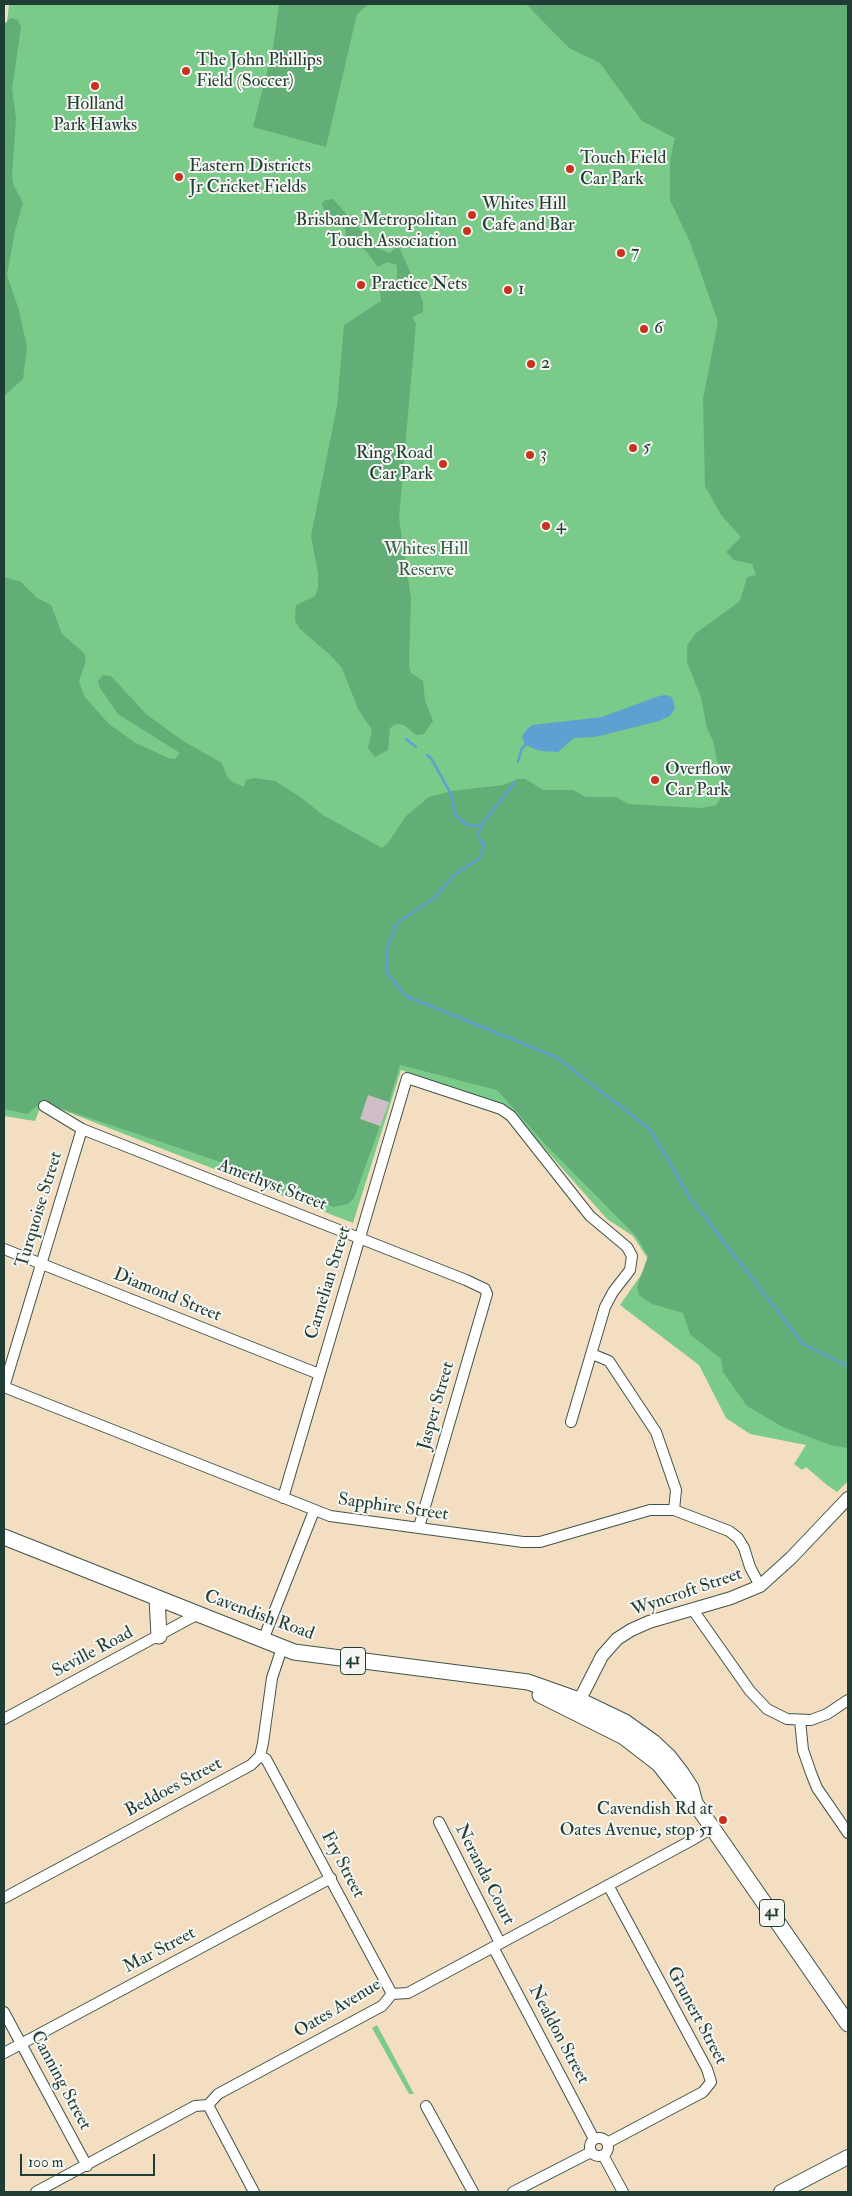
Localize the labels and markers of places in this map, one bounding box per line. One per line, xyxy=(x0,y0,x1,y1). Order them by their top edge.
place label: The John Phillips Field (Soccer) xyxy=(196,50,322,92)
marker: The John Phillips Field (Soccer) xyxy=(180,65,192,77)
marker: Holland Park Hawks xyxy=(89,80,101,92)
place label: Holland Park Hawks xyxy=(53,94,137,136)
place label: Touch Field Car Park xyxy=(580,148,666,190)
place label: Eastern Districts Jr Cricket Fields xyxy=(189,156,311,198)
marker: Touch Field Car Park xyxy=(564,163,576,175)
marker: Eastern Districts Jr Cricket Fields xyxy=(173,171,185,183)
place label: Whites Hill Cafe and Bar xyxy=(482,194,575,236)
marker: Whites Hill Cafe and Bar xyxy=(466,209,478,221)
place label: Brisbane Metropolitan Touch Association xyxy=(296,210,457,252)
marker: Brisbane Metropolitan Touch Association xyxy=(461,225,473,237)
place label: 7 xyxy=(631,242,639,264)
marker: 7 xyxy=(615,247,627,259)
place label: Practice Nets xyxy=(371,274,467,296)
marker: Practice Nets xyxy=(355,279,367,291)
place label: 1 xyxy=(518,279,524,301)
marker: 1 xyxy=(502,284,514,296)
place label: 6 xyxy=(654,318,663,340)
marker: 6 xyxy=(638,323,650,335)
place label: 2 xyxy=(541,353,550,375)
marker: 2 xyxy=(525,358,537,370)
place label: 5 xyxy=(643,437,651,459)
marker: 5 xyxy=(627,442,639,454)
place label: Ring Road Car Park xyxy=(356,443,433,486)
place label: 3 xyxy=(540,444,547,466)
marker: 3 xyxy=(524,449,536,461)
marker: Ring Road Car Park xyxy=(437,458,449,470)
place label: 4 xyxy=(556,515,566,537)
marker: 4 xyxy=(540,520,552,532)
place label: Overflow Car Park xyxy=(665,759,730,802)
marker: Overflow Car Park xyxy=(649,774,661,786)
place label: Cavendish Rd at Oates Avenue, stop 51 xyxy=(560,1799,713,1842)
marker: Cavendish Rd at Oates Avenue, stop 51 xyxy=(717,1814,729,1826)

